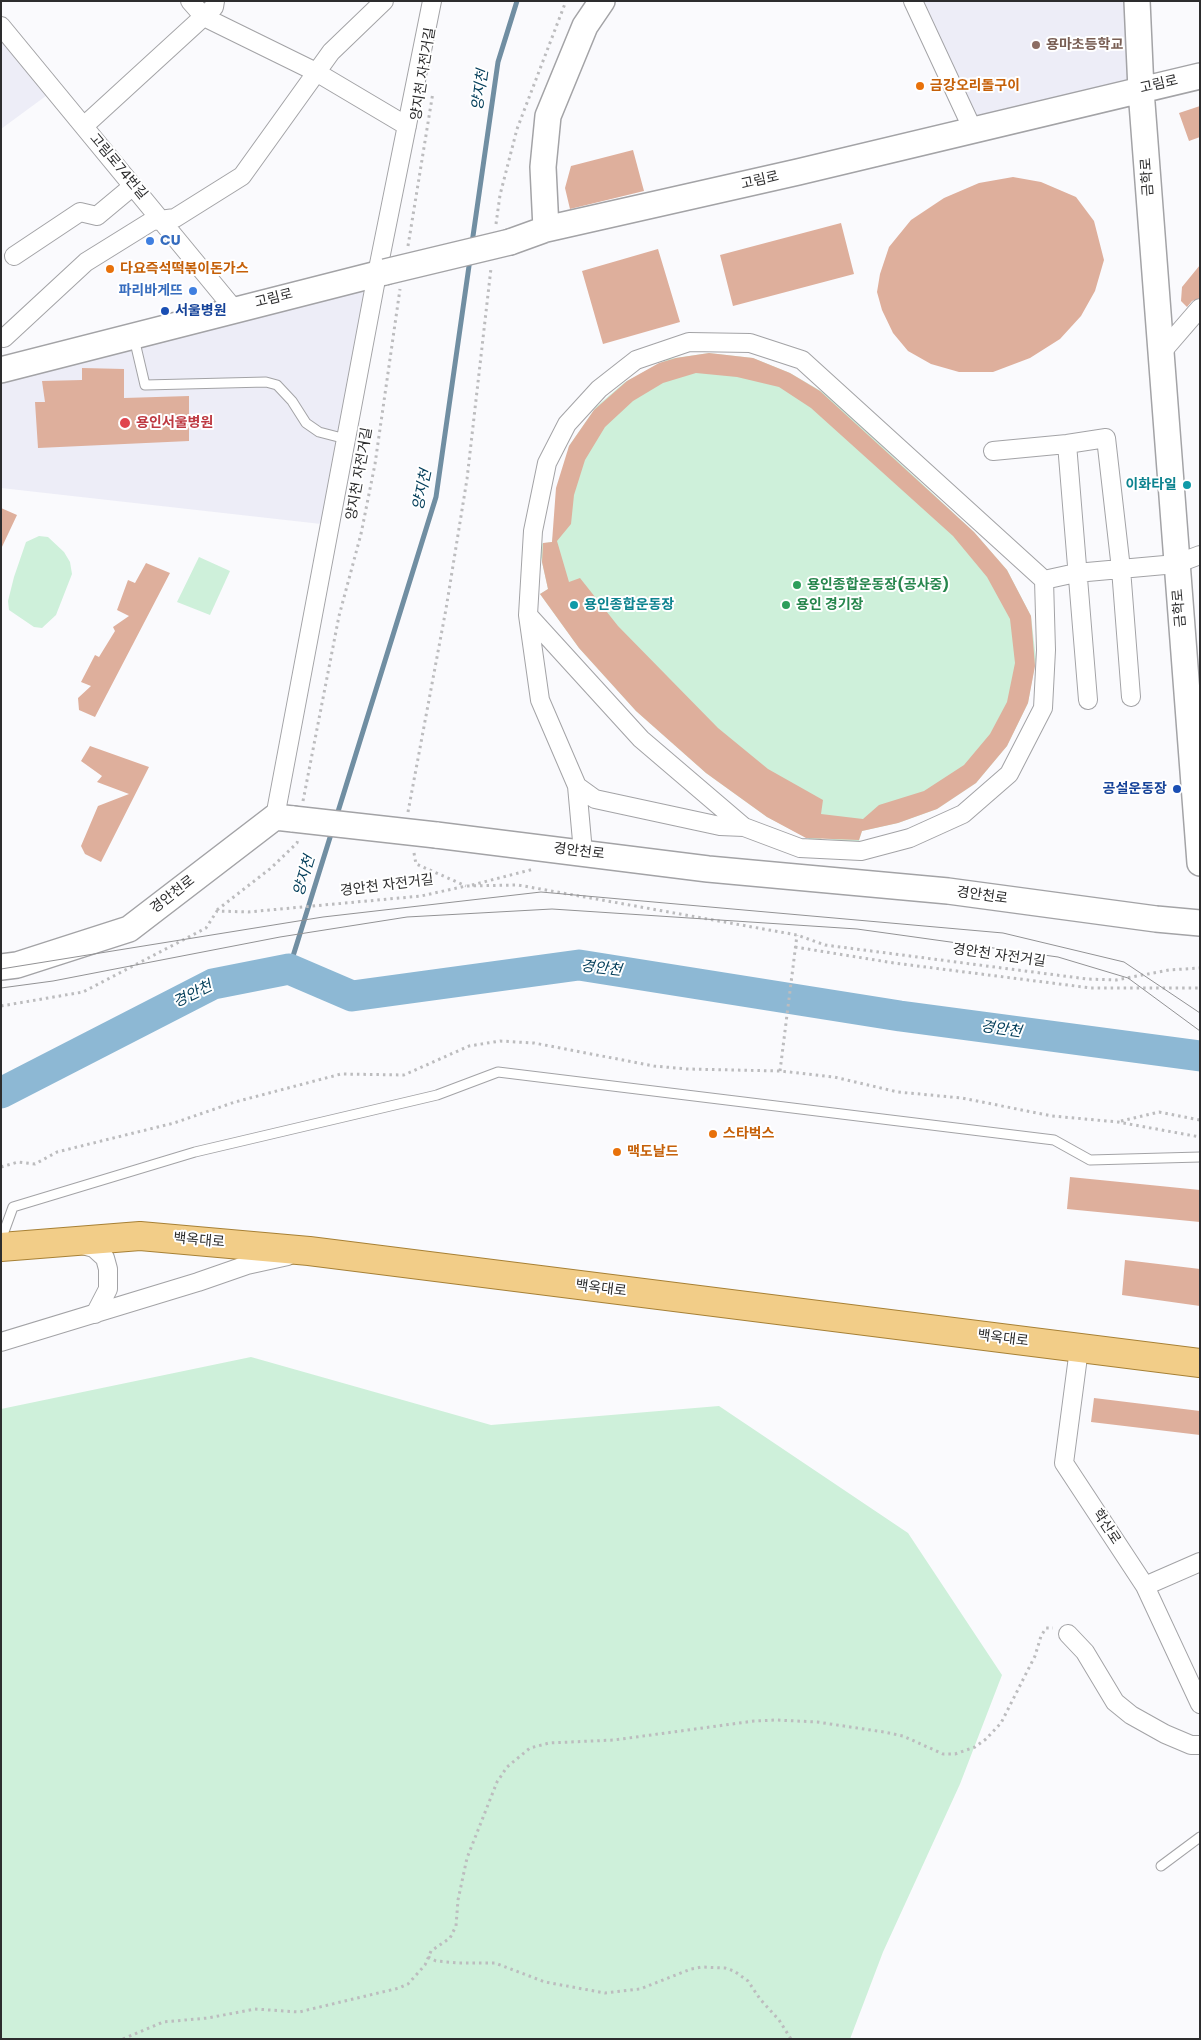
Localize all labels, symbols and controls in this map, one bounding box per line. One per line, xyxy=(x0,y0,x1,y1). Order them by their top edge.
street label: 양지천 자전거길 xyxy=(408,26,440,122)
place label: 용마초등학교 xyxy=(1046,37,1123,53)
marker: 용마초등학교 xyxy=(1030,39,1042,51)
water label: 양지천 xyxy=(469,68,493,112)
street label: 고림로 xyxy=(1138,72,1180,98)
place label: 금강오리돌구이 xyxy=(930,78,1020,94)
marker: 금강오리돌구이 xyxy=(914,80,926,92)
street label: 고림로74번길 xyxy=(86,131,150,203)
street label: 금학로 xyxy=(1138,157,1158,197)
street label: 고림로 xyxy=(739,168,781,194)
place label: CU xyxy=(160,233,181,249)
marker: CU xyxy=(144,235,156,247)
place label: 다요즉석떡볶이돈가스 xyxy=(120,261,249,277)
marker: 다요즉석떡볶이돈가스 xyxy=(104,263,116,275)
place label: 파리바게뜨 xyxy=(119,283,183,299)
marker: 파리바게뜨 xyxy=(187,285,199,297)
street label: 고림로 xyxy=(253,286,295,312)
place label: 서울병원 xyxy=(175,303,227,319)
marker: 서울병원 xyxy=(159,305,171,317)
place label: 용인서울병원 xyxy=(136,415,213,431)
marker: 용인서울병원 xyxy=(118,416,132,430)
street label: 양지천 자전거길 xyxy=(344,426,376,522)
water label: 양지천 xyxy=(410,468,436,512)
place label: 이화타일 xyxy=(1125,477,1177,493)
marker: 이화타일 xyxy=(1181,479,1193,491)
place label: 용인종합운동장(공사중) xyxy=(807,577,949,593)
marker: 용인종합운동장(공사중) xyxy=(791,579,803,591)
street label: 금학로 xyxy=(1170,588,1190,628)
place label: 용인종합운동장 xyxy=(584,597,674,613)
place label: 용인 경기장 xyxy=(796,597,863,613)
marker: 용인종합운동장 xyxy=(568,599,580,611)
marker: 용인 경기장 xyxy=(780,599,792,611)
place label: 공설운동장 xyxy=(1103,781,1167,797)
marker: 공설운동장 xyxy=(1171,783,1183,795)
street label: 경안천로 xyxy=(552,841,606,863)
water label: 양지천 xyxy=(290,854,320,898)
street label: 경안천 자전거길 xyxy=(339,872,435,900)
street label: 경안천로 xyxy=(148,873,198,917)
street label: 경안천로 xyxy=(955,884,1009,908)
street label: 경안천 자전거길 xyxy=(951,941,1047,971)
water label: 경안천 xyxy=(579,958,623,980)
water label: 경안천 xyxy=(170,978,216,1012)
water label: 경안천 xyxy=(979,1018,1023,1042)
place label: 스타벅스 xyxy=(723,1126,775,1142)
marker: 스타벅스 xyxy=(707,1128,719,1140)
place label: 맥도날드 xyxy=(627,1144,679,1160)
marker: 맥도날드 xyxy=(611,1146,623,1158)
street label: 백옥대로 xyxy=(173,1230,225,1252)
street label: 백옥대로 xyxy=(574,1278,628,1300)
street label: 백옥대로 xyxy=(976,1328,1030,1350)
street label: 학산로 xyxy=(1088,1506,1124,1548)

